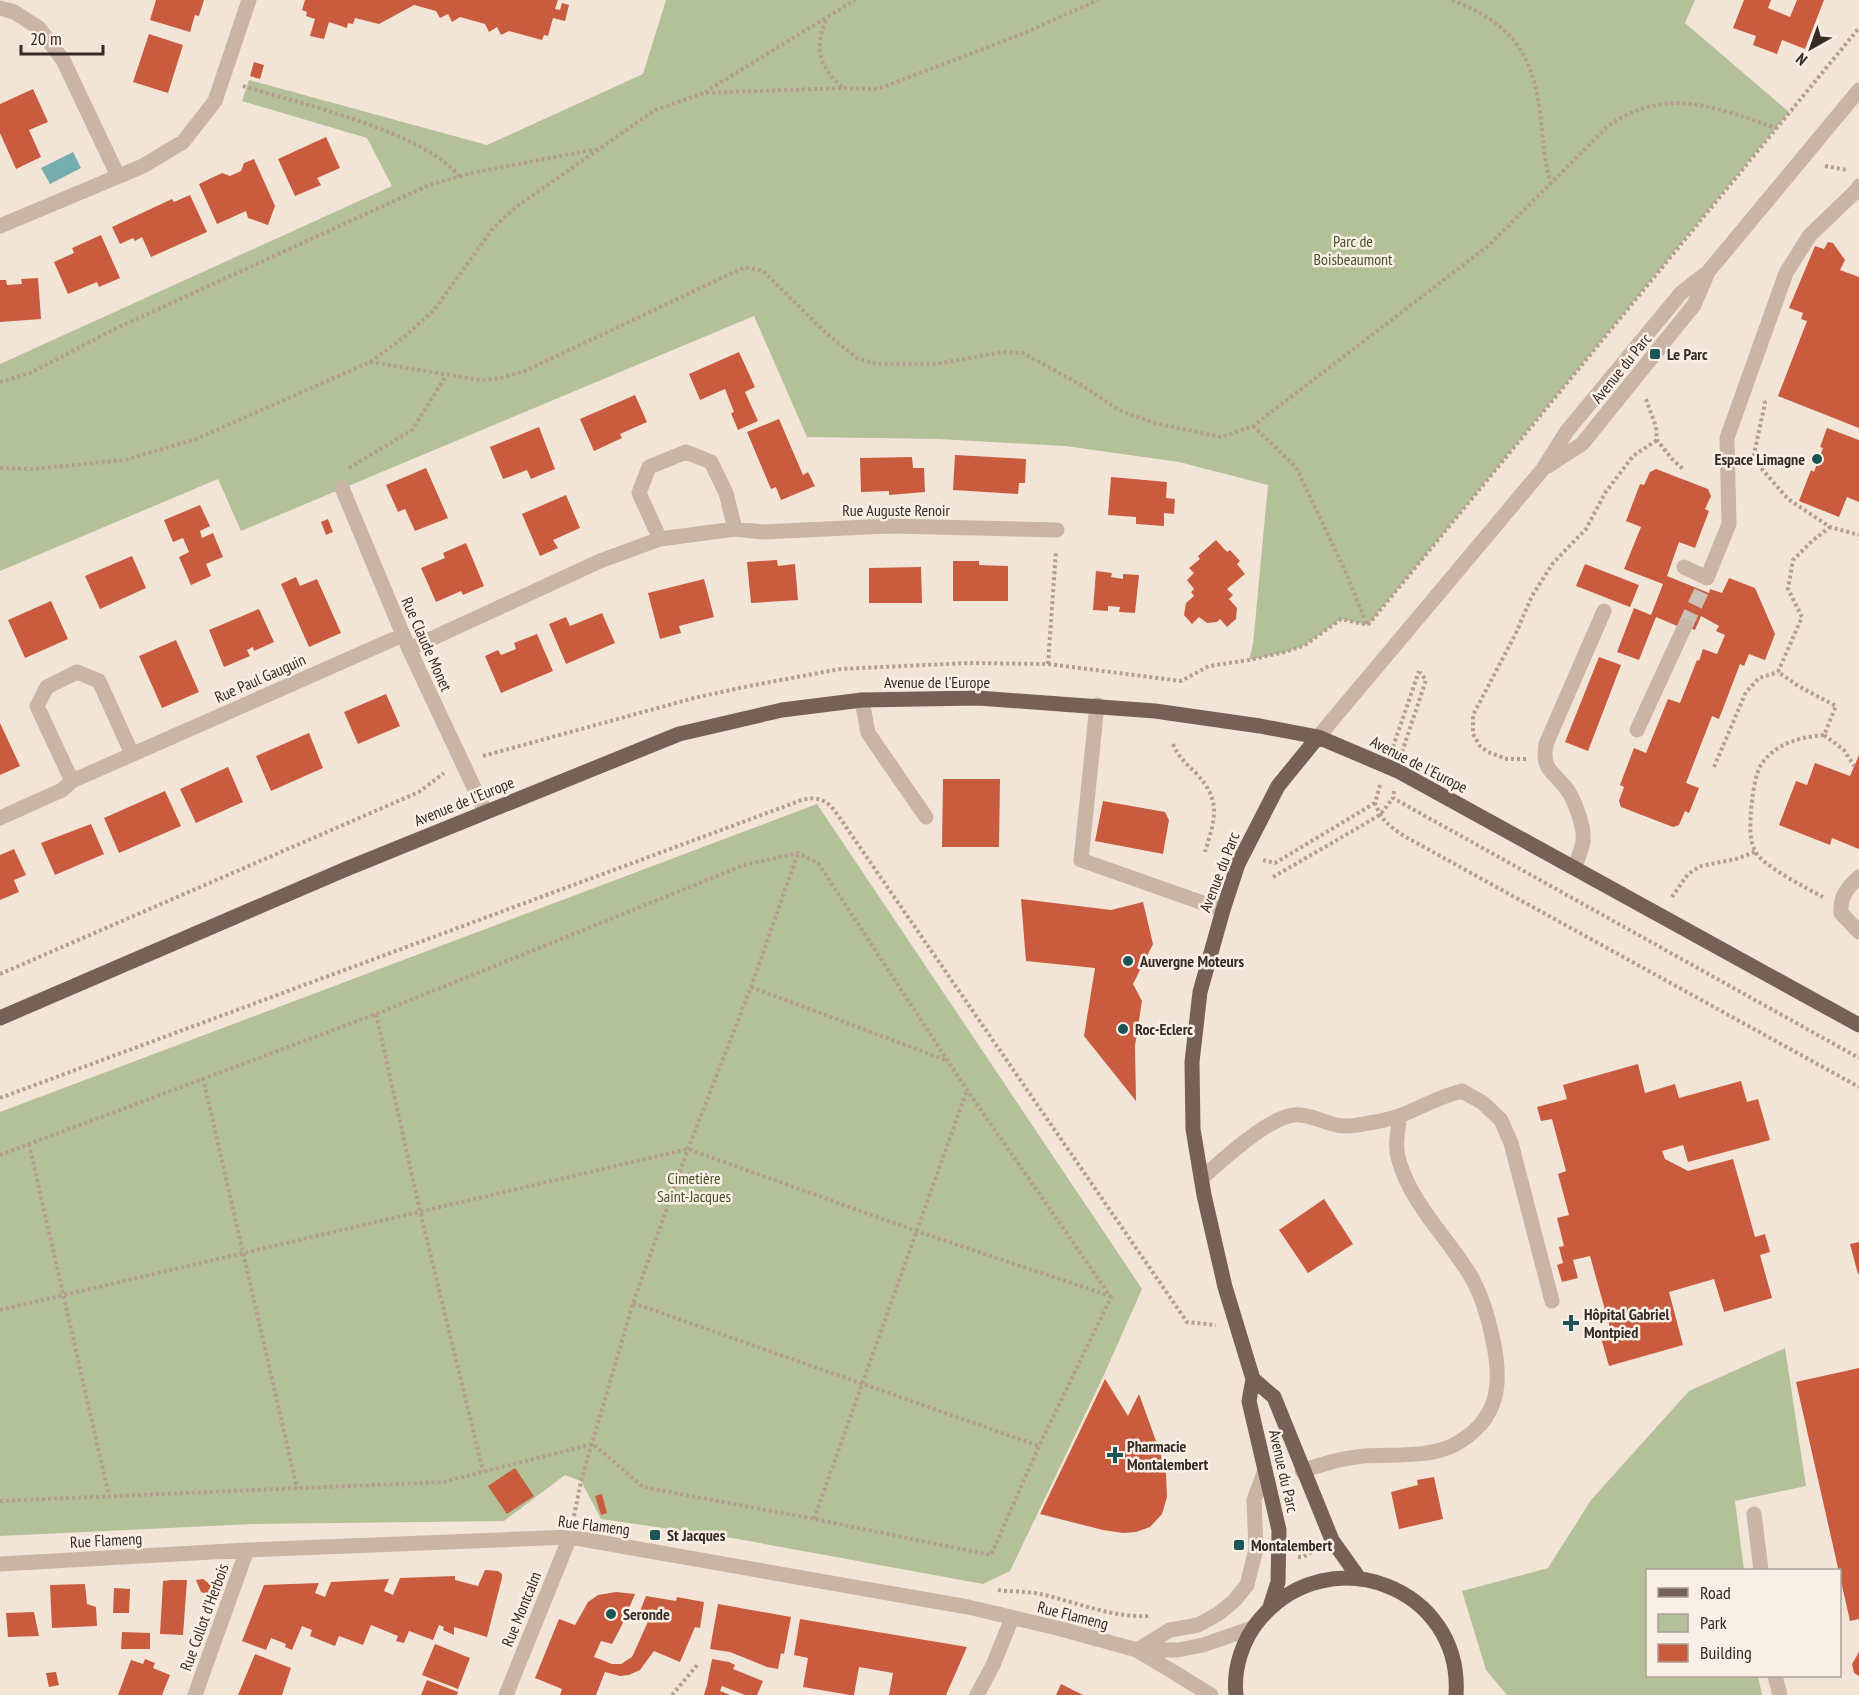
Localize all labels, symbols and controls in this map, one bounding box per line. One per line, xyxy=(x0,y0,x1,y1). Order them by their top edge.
scale bar xyxy=(21,18,104,56)
north arrow xyxy=(1781,18,1841,78)
text: 20 m xyxy=(30,27,62,50)
text: N xyxy=(1792,49,1811,70)
park label: Parc de Boisbeaumont xyxy=(1314,231,1393,269)
street label: Avenue du Parc xyxy=(1587,329,1656,407)
place label: Le Parc xyxy=(1667,344,1708,364)
marker: Le Parc xyxy=(1648,347,1662,361)
place label: Espace Limagne xyxy=(1715,449,1805,469)
marker: Espace Limagne xyxy=(1810,452,1824,466)
street label: Rue Auguste Renoir xyxy=(842,500,950,520)
street label: Rue Claude Monet xyxy=(397,594,457,695)
street label: Rue Paul Gauguin xyxy=(211,649,309,707)
street label: Avenue de l'Europe xyxy=(884,672,990,692)
street label: Avenue de l'Europe xyxy=(1367,731,1471,797)
street label: Avenue de l'Europe xyxy=(411,772,517,830)
street label: Avenue du Parc xyxy=(1195,829,1244,915)
place label: Auvergne Moteurs xyxy=(1139,951,1244,971)
marker: Auvergne Moteurs xyxy=(1121,954,1135,968)
place label: Roc-Eclerc xyxy=(1135,1019,1193,1039)
marker: Roc-Eclerc xyxy=(1116,1022,1130,1036)
park label: Cimetière Saint-Jacques xyxy=(657,1168,731,1206)
place label: Hôpital Gabriel Montpied xyxy=(1584,1304,1670,1342)
marker: Hôpital Gabriel Montpied xyxy=(1562,1314,1580,1332)
street label: Avenue du Parc xyxy=(1265,1428,1303,1515)
place label: Pharmacie Montalembert xyxy=(1127,1436,1209,1474)
marker: Pharmacie Montalembert xyxy=(1108,1448,1122,1462)
street label: Rue Flameng xyxy=(557,1511,631,1539)
place label: St Jacques xyxy=(667,1525,726,1545)
street label: Rue Flameng xyxy=(69,1528,143,1552)
marker: St Jacques xyxy=(648,1528,662,1542)
place label: Montalembert xyxy=(1251,1535,1333,1555)
marker: Montalembert xyxy=(1232,1538,1246,1552)
street label: Rue Collot d'Herbois xyxy=(175,1561,233,1673)
street label: Rue Montcalm xyxy=(497,1569,545,1649)
legend xyxy=(1646,1569,1841,1677)
text: Road xyxy=(1700,1581,1731,1604)
street label: Rue Flameng xyxy=(1035,1597,1111,1633)
place label: Seronde xyxy=(623,1604,670,1624)
marker: Seronde xyxy=(604,1607,618,1621)
text: Park xyxy=(1700,1611,1727,1634)
text: Building xyxy=(1700,1641,1752,1664)

